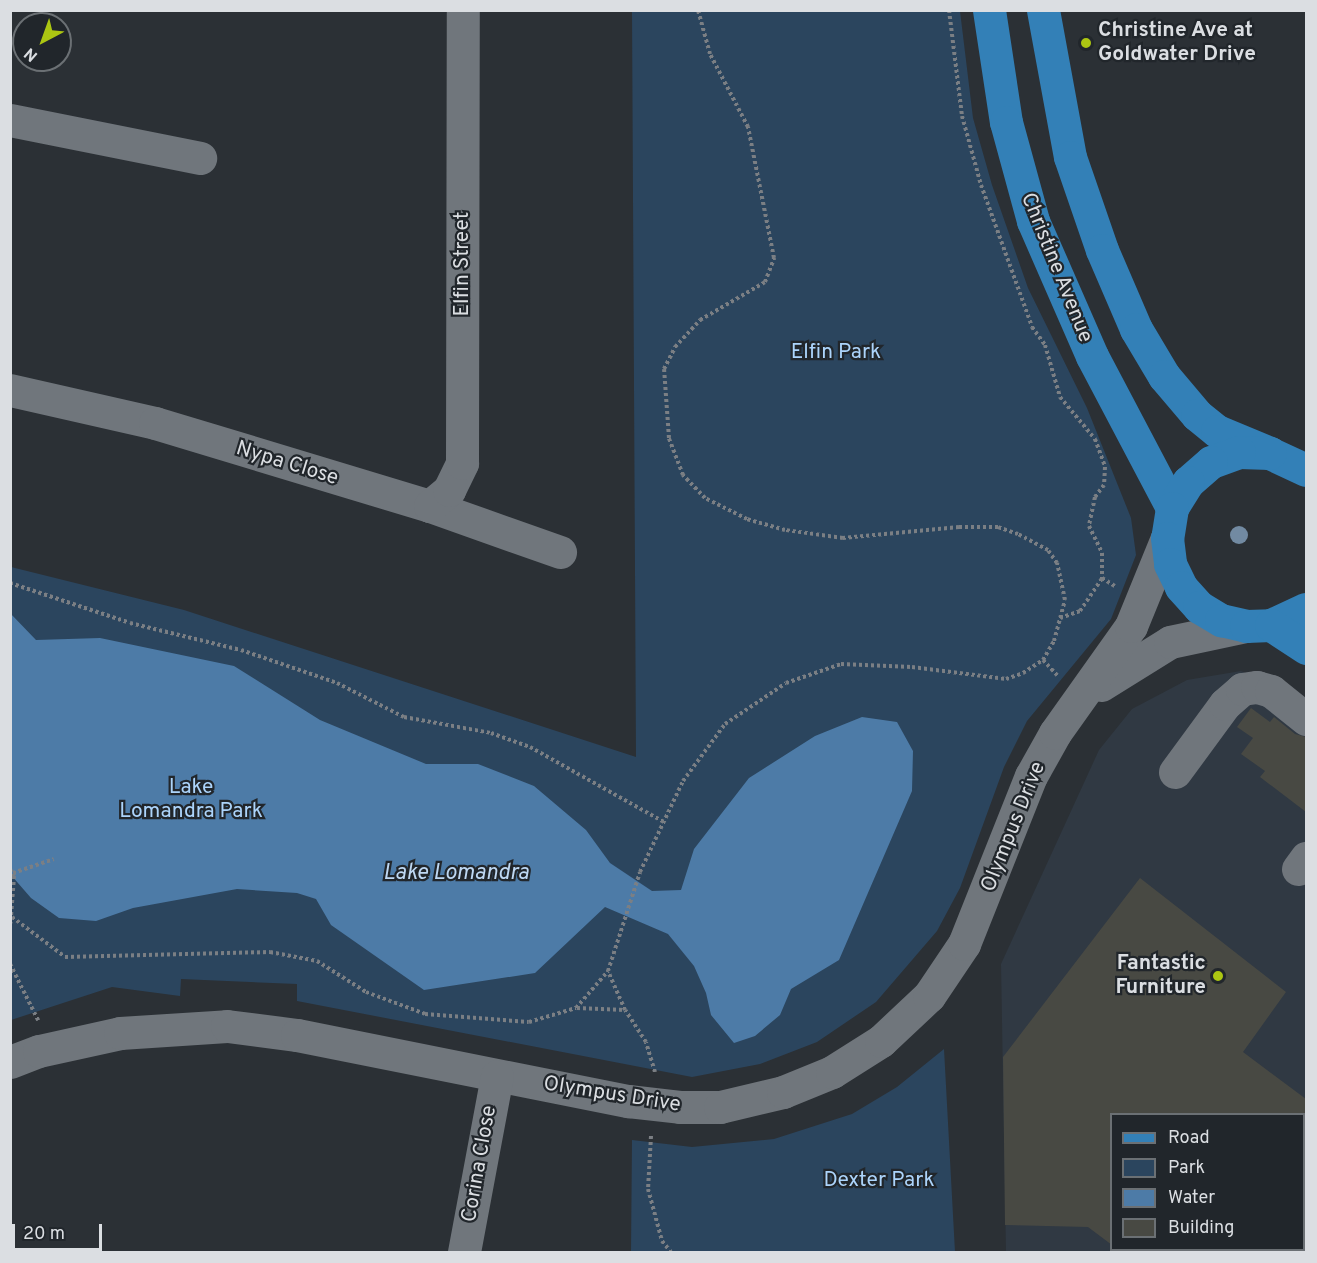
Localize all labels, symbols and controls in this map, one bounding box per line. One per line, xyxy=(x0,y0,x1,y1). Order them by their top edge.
north arrow xyxy=(12,12,72,72)
place label: Christine Ave at Goldwater Drive xyxy=(1098,18,1256,68)
marker: Christine Ave at Goldwater Drive xyxy=(1079,36,1093,50)
text: N xyxy=(21,43,42,65)
street label: Christine Avenue xyxy=(1014,189,1098,347)
street label: Elfin Street xyxy=(450,212,476,316)
park label: Elfin Park xyxy=(791,340,881,366)
street label: Nypa Close xyxy=(233,436,341,492)
street label: Olympus Drive xyxy=(976,758,1052,896)
park label: Lake Lomandra Park xyxy=(119,775,263,825)
water label: Lake Lomandra xyxy=(383,861,529,887)
place label: Fantastic Furniture xyxy=(1116,951,1206,1001)
marker: Fantastic Furniture xyxy=(1211,969,1225,983)
street label: Olympus Drive xyxy=(542,1072,682,1118)
street label: Corina Close xyxy=(457,1104,503,1224)
legend xyxy=(1110,1113,1305,1251)
text: Road xyxy=(1168,1127,1210,1150)
text: Park xyxy=(1168,1157,1205,1180)
park label: Dexter Park xyxy=(823,1168,935,1194)
text: Water xyxy=(1168,1187,1215,1210)
scale bar xyxy=(15,1212,105,1250)
text: Building xyxy=(1168,1217,1234,1240)
text: 20 m xyxy=(23,1223,65,1246)

